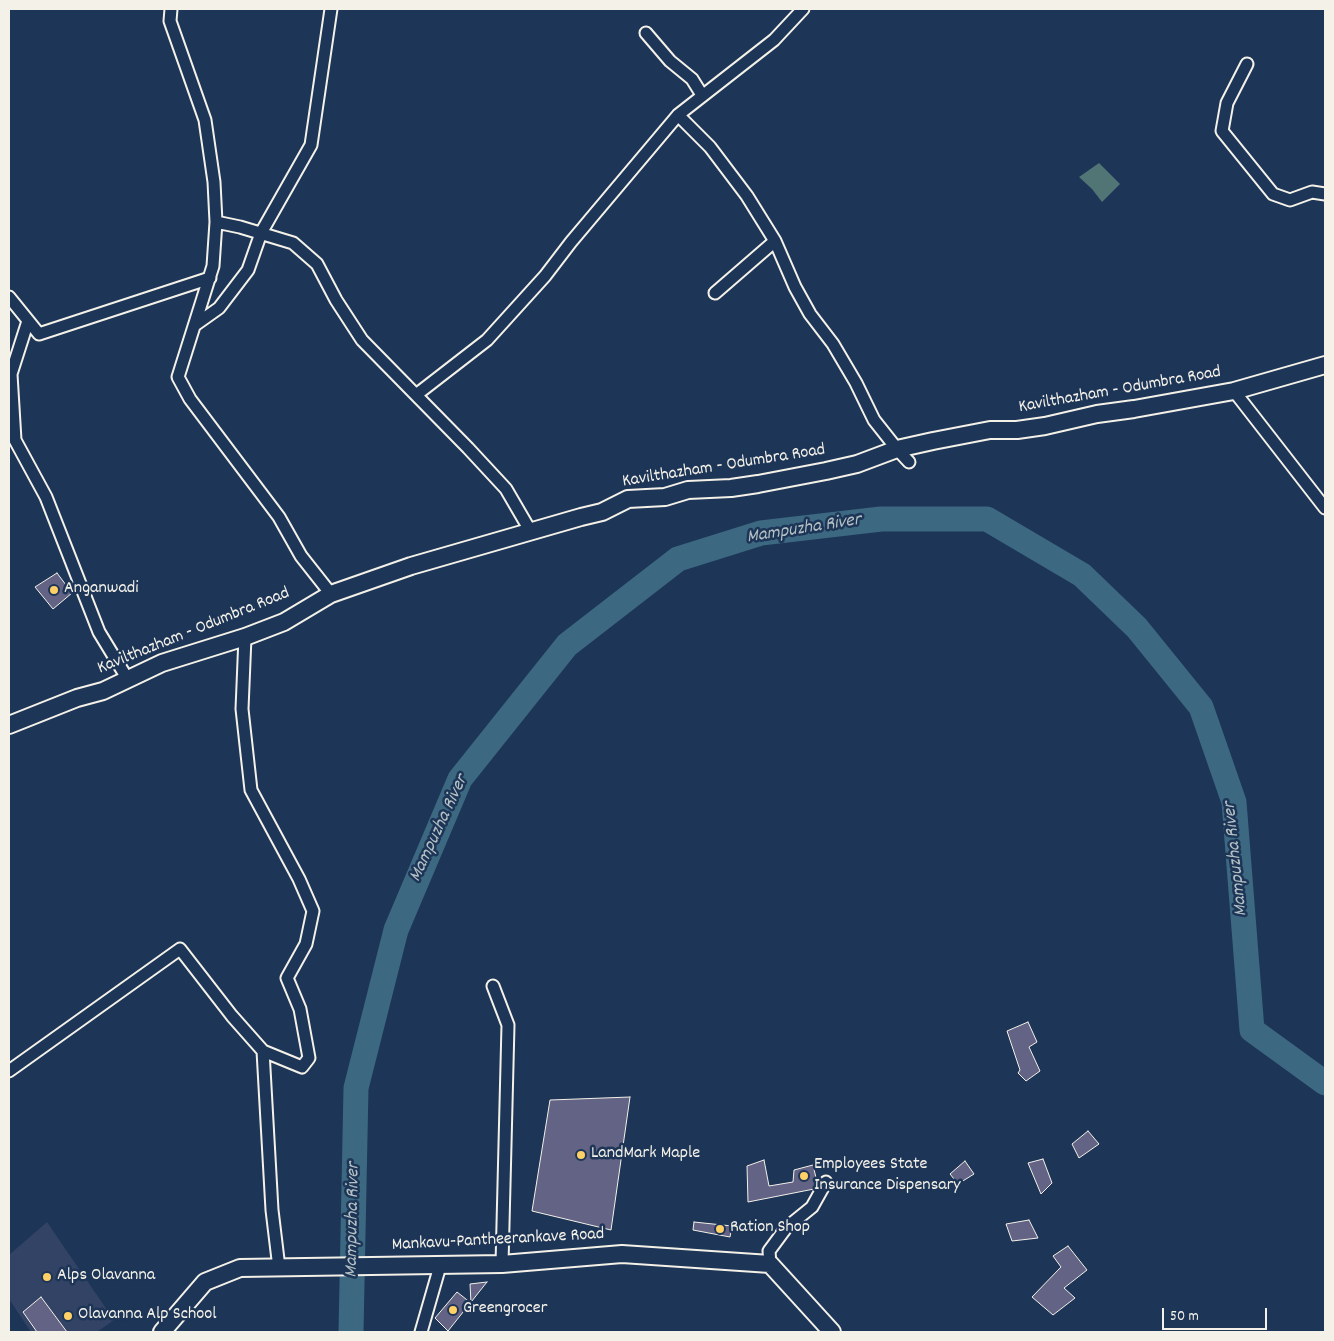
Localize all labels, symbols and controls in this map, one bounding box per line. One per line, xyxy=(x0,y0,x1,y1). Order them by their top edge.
street label: Kavilthazham - Odumbra Road xyxy=(1017,363,1223,419)
street label: Kavilthazham - Odumbra Road xyxy=(621,440,827,494)
water label: Mampuzha River xyxy=(745,510,863,550)
place label: Anganwadi xyxy=(64,579,139,601)
marker: Anganwadi xyxy=(48,584,60,596)
street label: Kavilthazham - Odumbra Road xyxy=(95,584,293,680)
water label: Mampuzha River xyxy=(405,772,475,886)
water label: Mampuzha River xyxy=(1220,800,1254,918)
place label: LandMark Maple xyxy=(591,1144,700,1166)
marker: LandMark Maple xyxy=(575,1149,587,1161)
place label: Employees State Insurance Dispensary xyxy=(814,1155,961,1198)
water label: Mampuzha River xyxy=(342,1162,366,1278)
marker: Employees State Insurance Dispensary xyxy=(798,1170,810,1182)
place label: Ration Shop xyxy=(730,1218,810,1240)
marker: Ration Shop xyxy=(714,1223,726,1235)
street label: Mankavu-Pantheerankave Road xyxy=(391,1225,605,1257)
place label: Alps Olavanna xyxy=(57,1266,155,1288)
marker: Alps Olavanna xyxy=(41,1271,53,1283)
scale bar xyxy=(1164,1298,1269,1330)
place label: Greengrocer xyxy=(463,1299,547,1321)
marker: Greengrocer xyxy=(447,1304,459,1316)
place label: Olavanna Alp School xyxy=(78,1305,216,1327)
text: 50 m xyxy=(1170,1306,1199,1328)
marker: Olavanna Alp School xyxy=(62,1310,74,1322)

